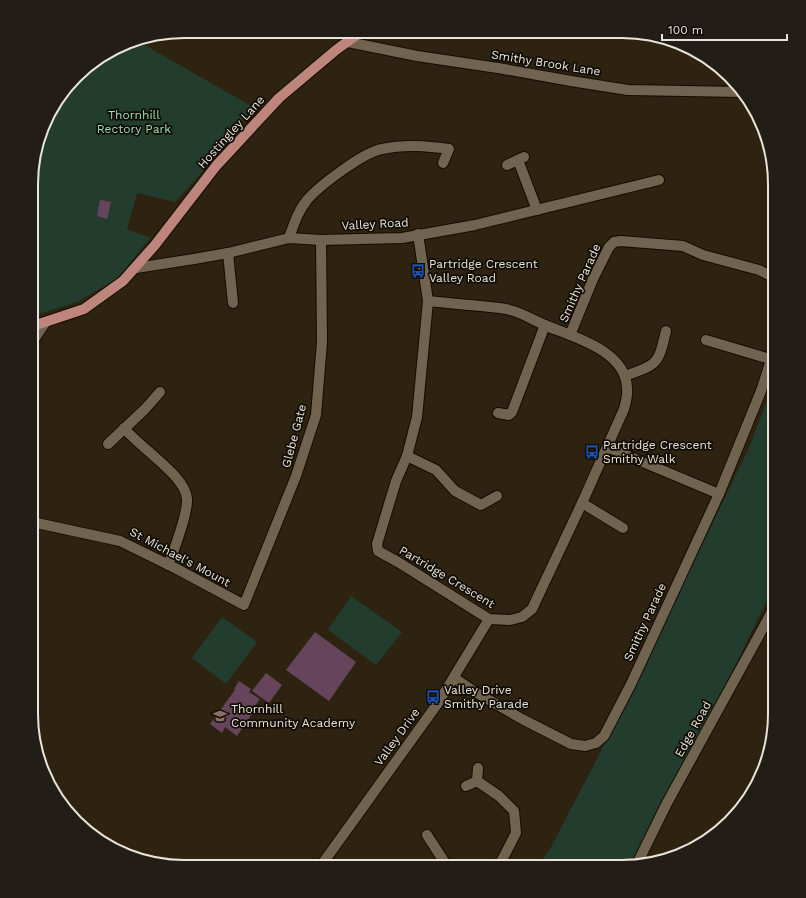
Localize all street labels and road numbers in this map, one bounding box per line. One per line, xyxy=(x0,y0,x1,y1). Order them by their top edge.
street label: Smithy Brook Lane xyxy=(490,47,602,79)
street label: Hostingley Lane xyxy=(195,93,267,171)
street label: Valley Road xyxy=(341,215,409,233)
street label: Smithy Parade xyxy=(556,241,604,325)
street label: Glebe Gate xyxy=(279,403,309,469)
street label: St Michael's Mount xyxy=(127,525,233,589)
street label: Partridge Crescent xyxy=(397,543,497,611)
street label: Smithy Parade xyxy=(621,581,669,663)
street label: Edge Road xyxy=(672,699,714,759)
street label: Valley Drive xyxy=(371,705,423,768)

